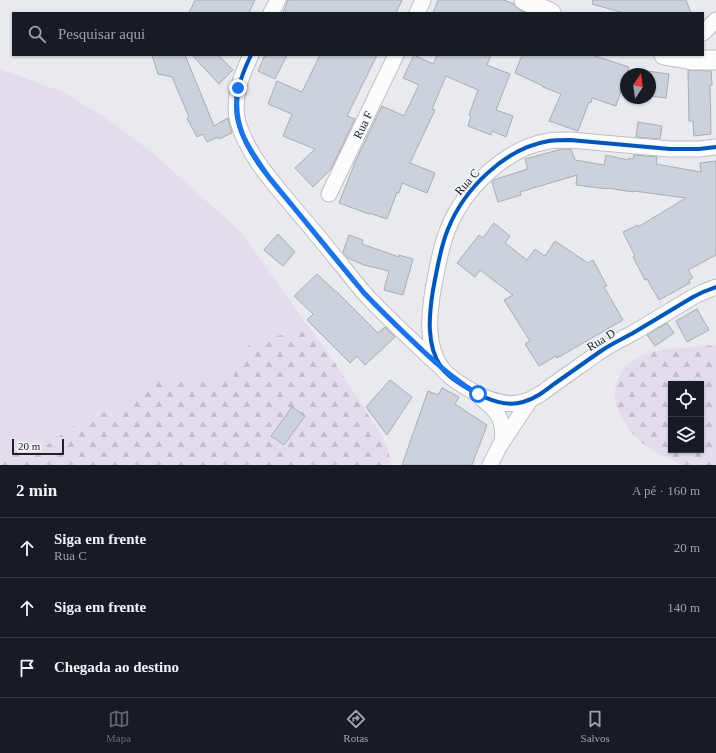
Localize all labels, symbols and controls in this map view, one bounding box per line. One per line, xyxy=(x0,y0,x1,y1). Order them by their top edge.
search box xyxy=(12,12,704,56)
icon: search xyxy=(26,23,48,45)
text: Pesquisar aqui xyxy=(58,26,145,42)
north arrow xyxy=(620,68,656,104)
route end xyxy=(229,79,247,97)
street label: Rua F xyxy=(350,109,376,141)
street label: Rua C xyxy=(452,166,482,198)
street label: Rua D xyxy=(584,326,618,354)
map controls xyxy=(668,381,704,453)
button: locate xyxy=(668,381,704,417)
route start xyxy=(469,385,487,403)
button: layers xyxy=(668,417,704,453)
scale bar xyxy=(12,437,64,456)
text: 20 m xyxy=(18,440,40,452)
text: 2 min xyxy=(16,481,57,500)
text: A pé · 160 m xyxy=(632,483,700,498)
text: Siga em frente xyxy=(54,531,146,547)
icon: ahead xyxy=(16,537,38,559)
text: 20 m xyxy=(674,540,700,555)
text: Rua C xyxy=(54,548,87,563)
icon: ahead xyxy=(16,597,38,619)
text: Siga em frente xyxy=(54,599,146,615)
text: 140 m xyxy=(667,600,700,615)
icon: arrive xyxy=(16,657,38,679)
text: Chegada ao destino xyxy=(54,659,179,675)
tab: Mapa xyxy=(106,708,131,744)
tab: Rotas xyxy=(343,708,368,744)
tab: Salvos xyxy=(581,708,610,744)

